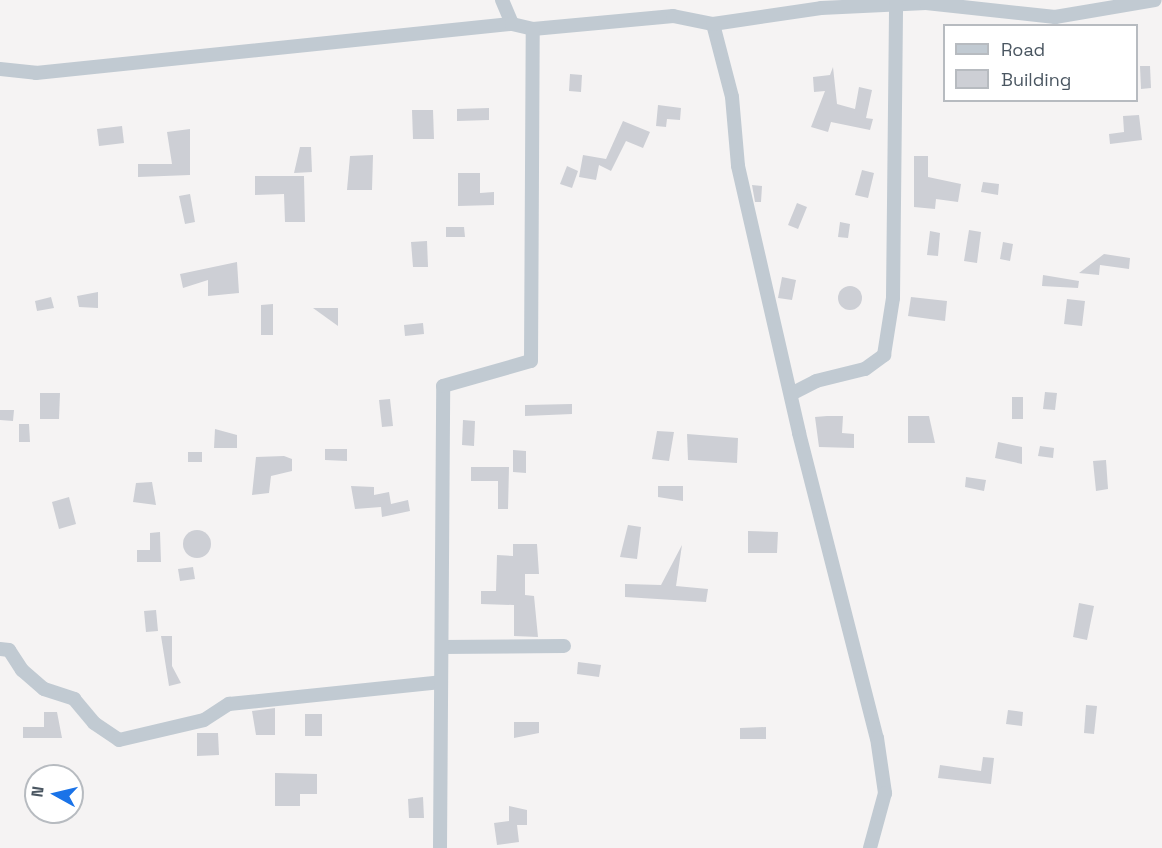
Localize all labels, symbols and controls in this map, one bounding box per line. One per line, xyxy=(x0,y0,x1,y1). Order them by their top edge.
legend xyxy=(943,24,1138,102)
text: Road xyxy=(1001,38,1045,61)
text: Building xyxy=(1001,68,1071,91)
north arrow xyxy=(24,764,84,824)
text: N xyxy=(27,785,49,798)

